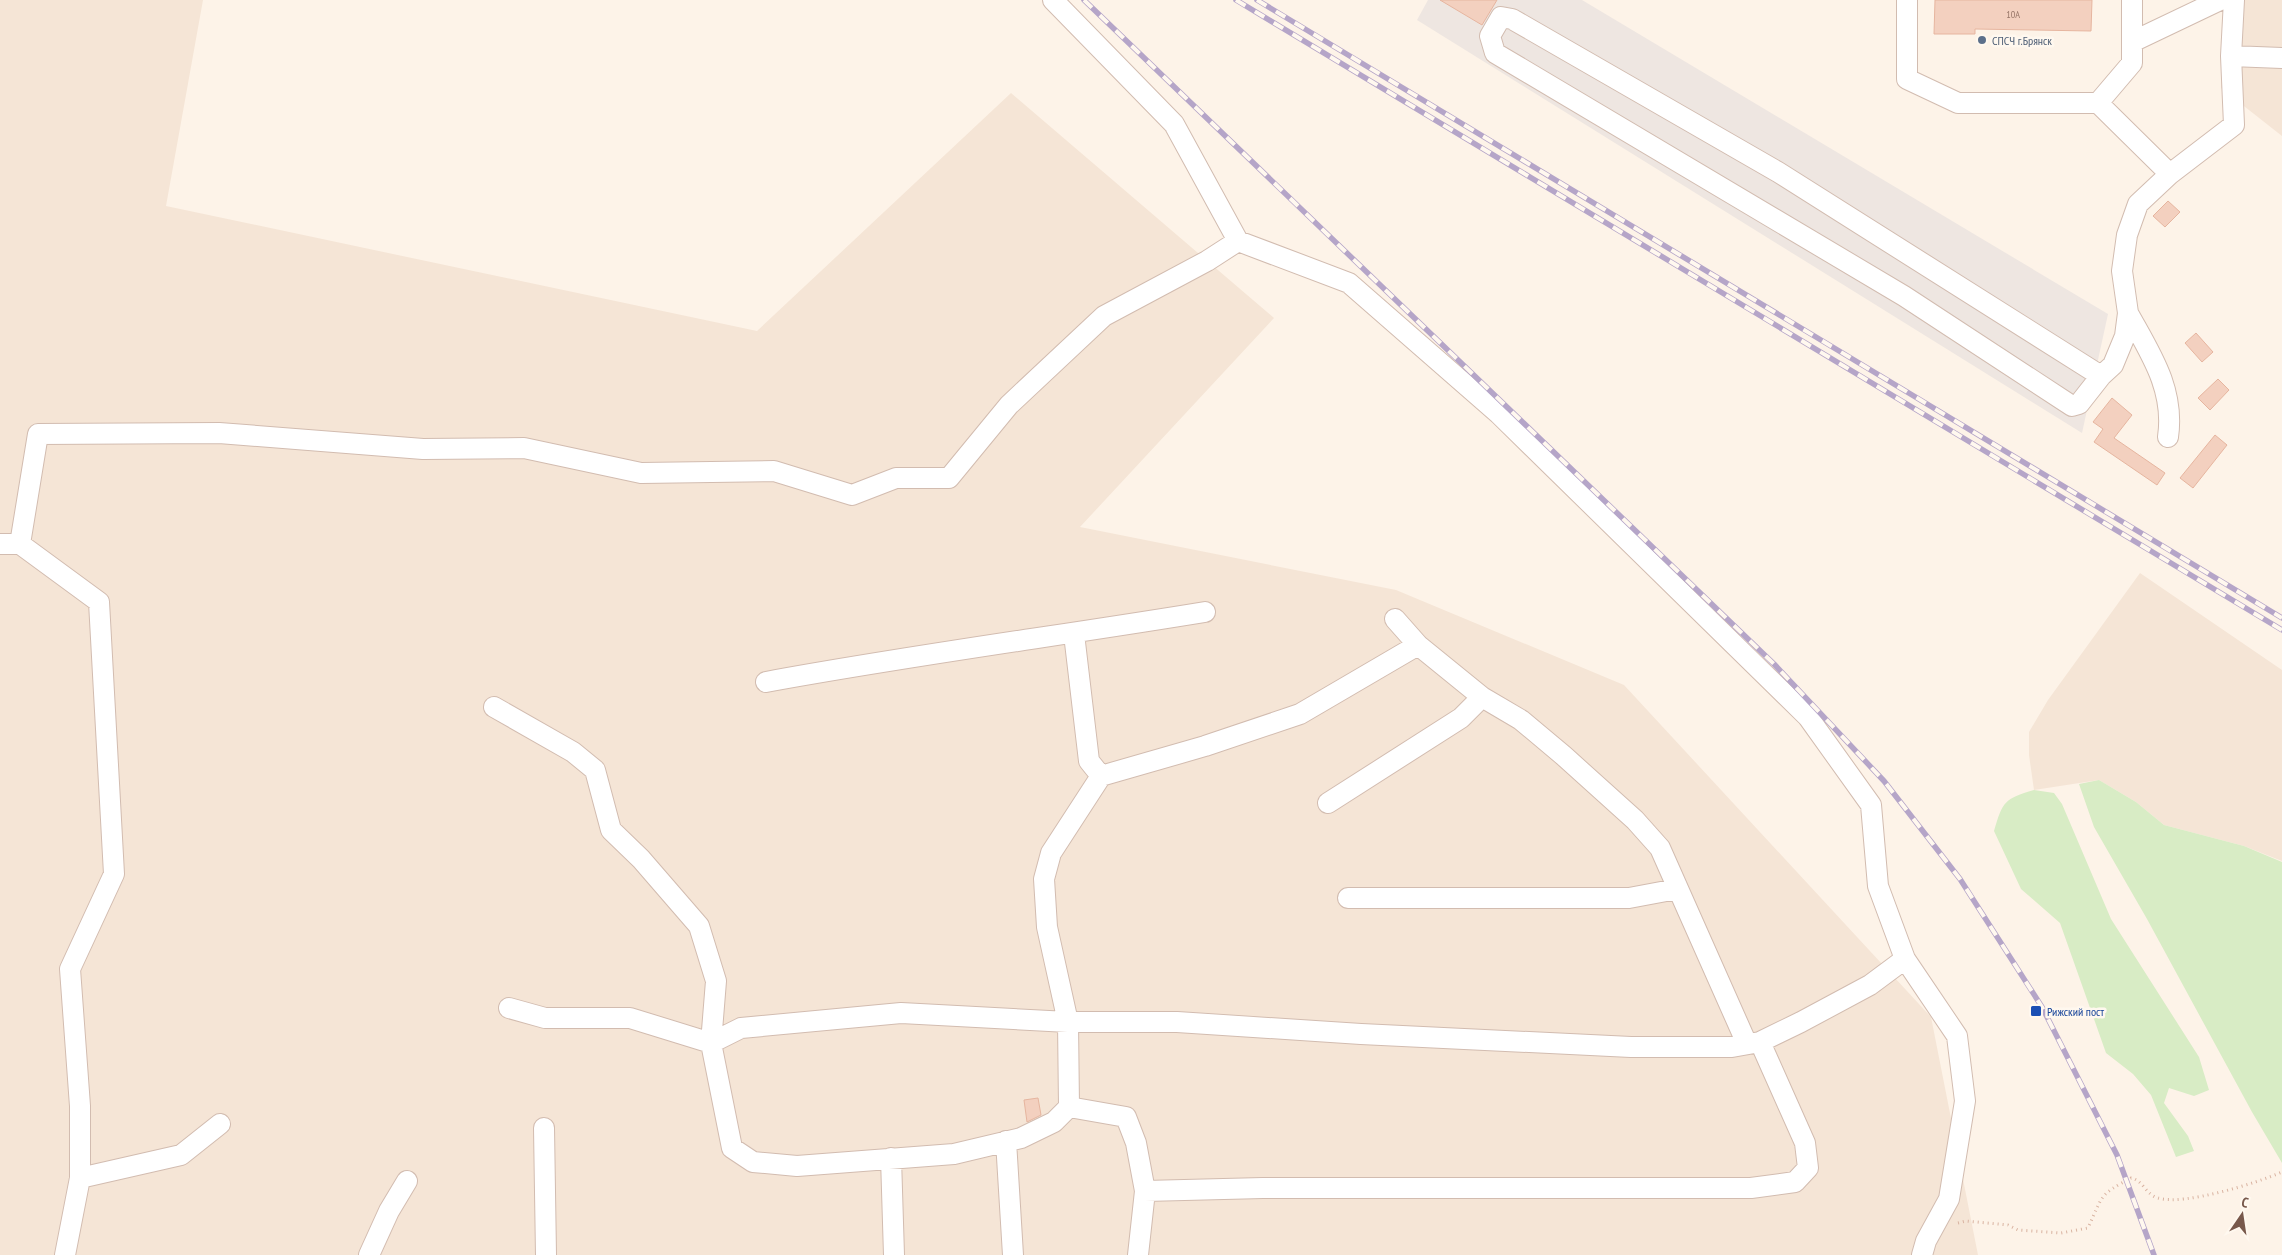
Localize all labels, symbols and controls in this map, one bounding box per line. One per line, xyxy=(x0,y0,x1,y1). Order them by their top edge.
house number: 10А xyxy=(2006,8,2020,21)
place label: СПСЧ г.Брянск xyxy=(1992,33,2052,48)
marker: СПСЧ г.Брянск xyxy=(1976,34,1988,46)
marker: Рижский пост xyxy=(2029,1004,2043,1018)
place label: Рижский пост xyxy=(2047,1004,2104,1019)
north arrow xyxy=(2217,1190,2267,1240)
text: С xyxy=(2240,1193,2251,1212)

